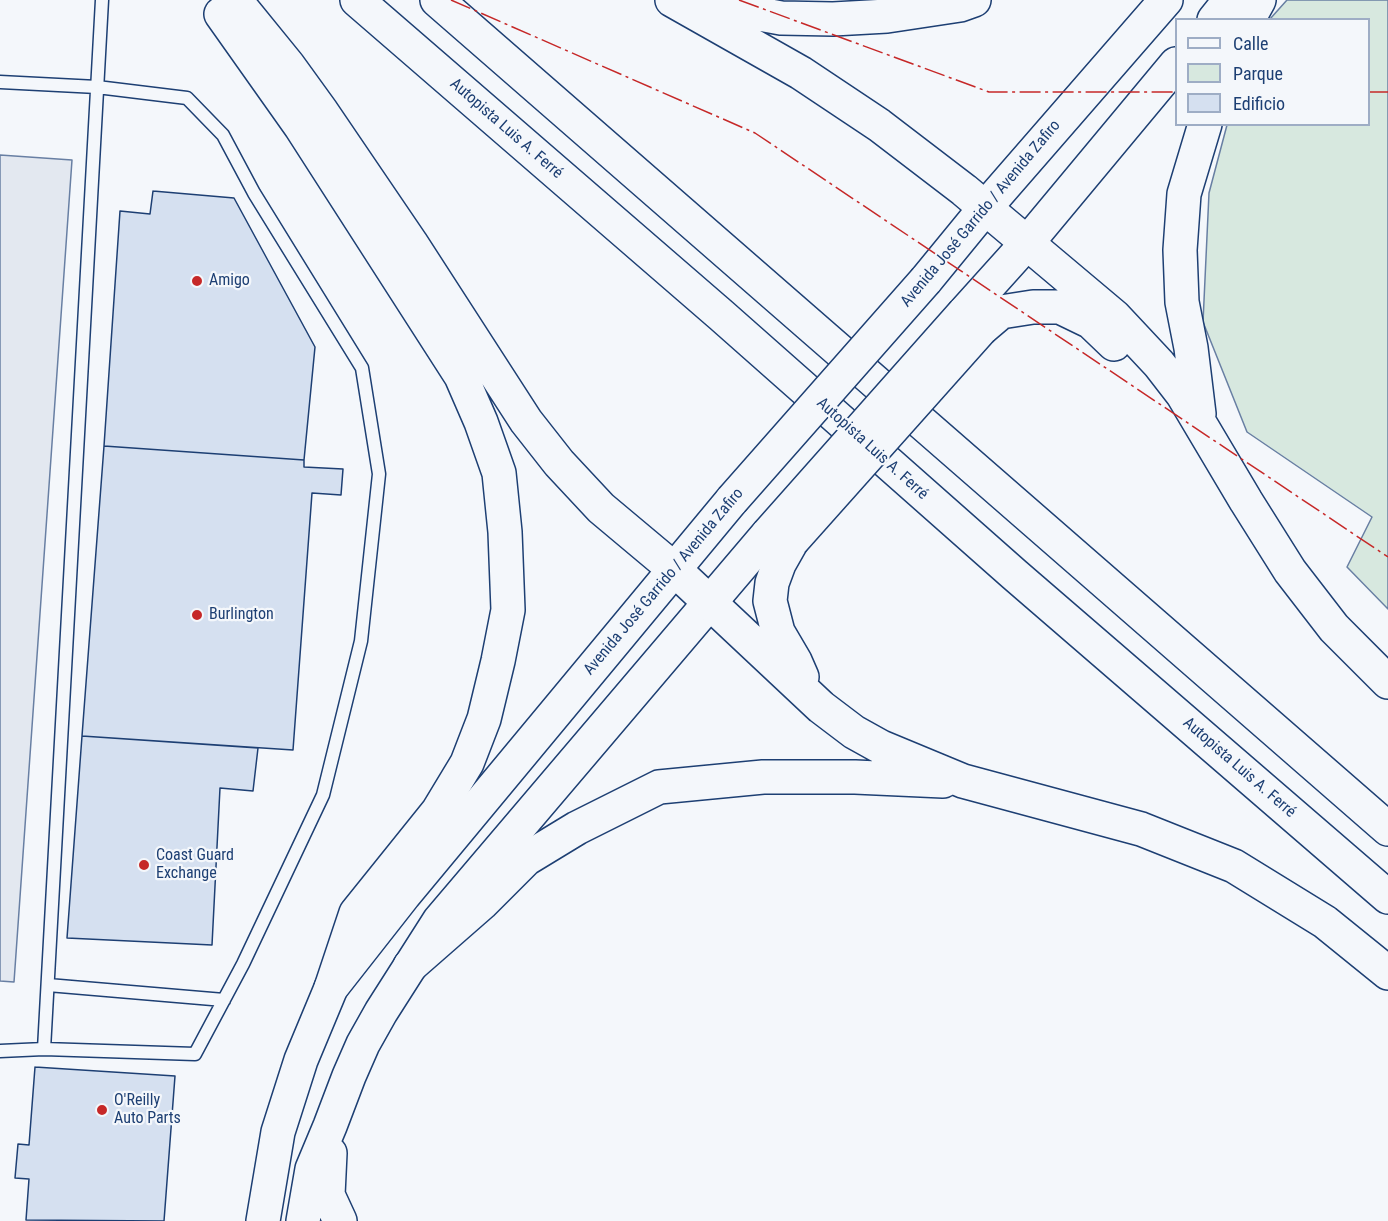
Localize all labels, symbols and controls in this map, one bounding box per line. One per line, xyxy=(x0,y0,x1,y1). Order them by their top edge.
legend xyxy=(1175,18,1370,126)
text: Calle xyxy=(1233,33,1269,54)
text: Parque xyxy=(1233,63,1283,84)
street label: Autopista Luis A. Ferré xyxy=(446,75,566,183)
text: Edificio xyxy=(1233,93,1285,114)
street label: Avenida José Garrido / Avenida Zafiro xyxy=(897,117,1065,311)
place label: Amigo xyxy=(209,271,250,291)
marker: Amigo xyxy=(190,274,204,288)
street label: Autopista Luis A. Ferré xyxy=(812,394,932,504)
street label: Avenida José Garrido / Avenida Zafiro xyxy=(580,485,748,679)
place label: Burlington xyxy=(209,605,274,625)
marker: Burlington xyxy=(190,608,204,622)
street label: Autopista Luis A. Ferré xyxy=(1179,714,1299,822)
place label: Coast Guard Exchange xyxy=(156,846,234,884)
marker: Coast Guard Exchange xyxy=(137,858,151,872)
place label: O'Reilly Auto Parts xyxy=(114,1091,181,1129)
marker: O'Reilly Auto Parts xyxy=(95,1103,109,1117)

